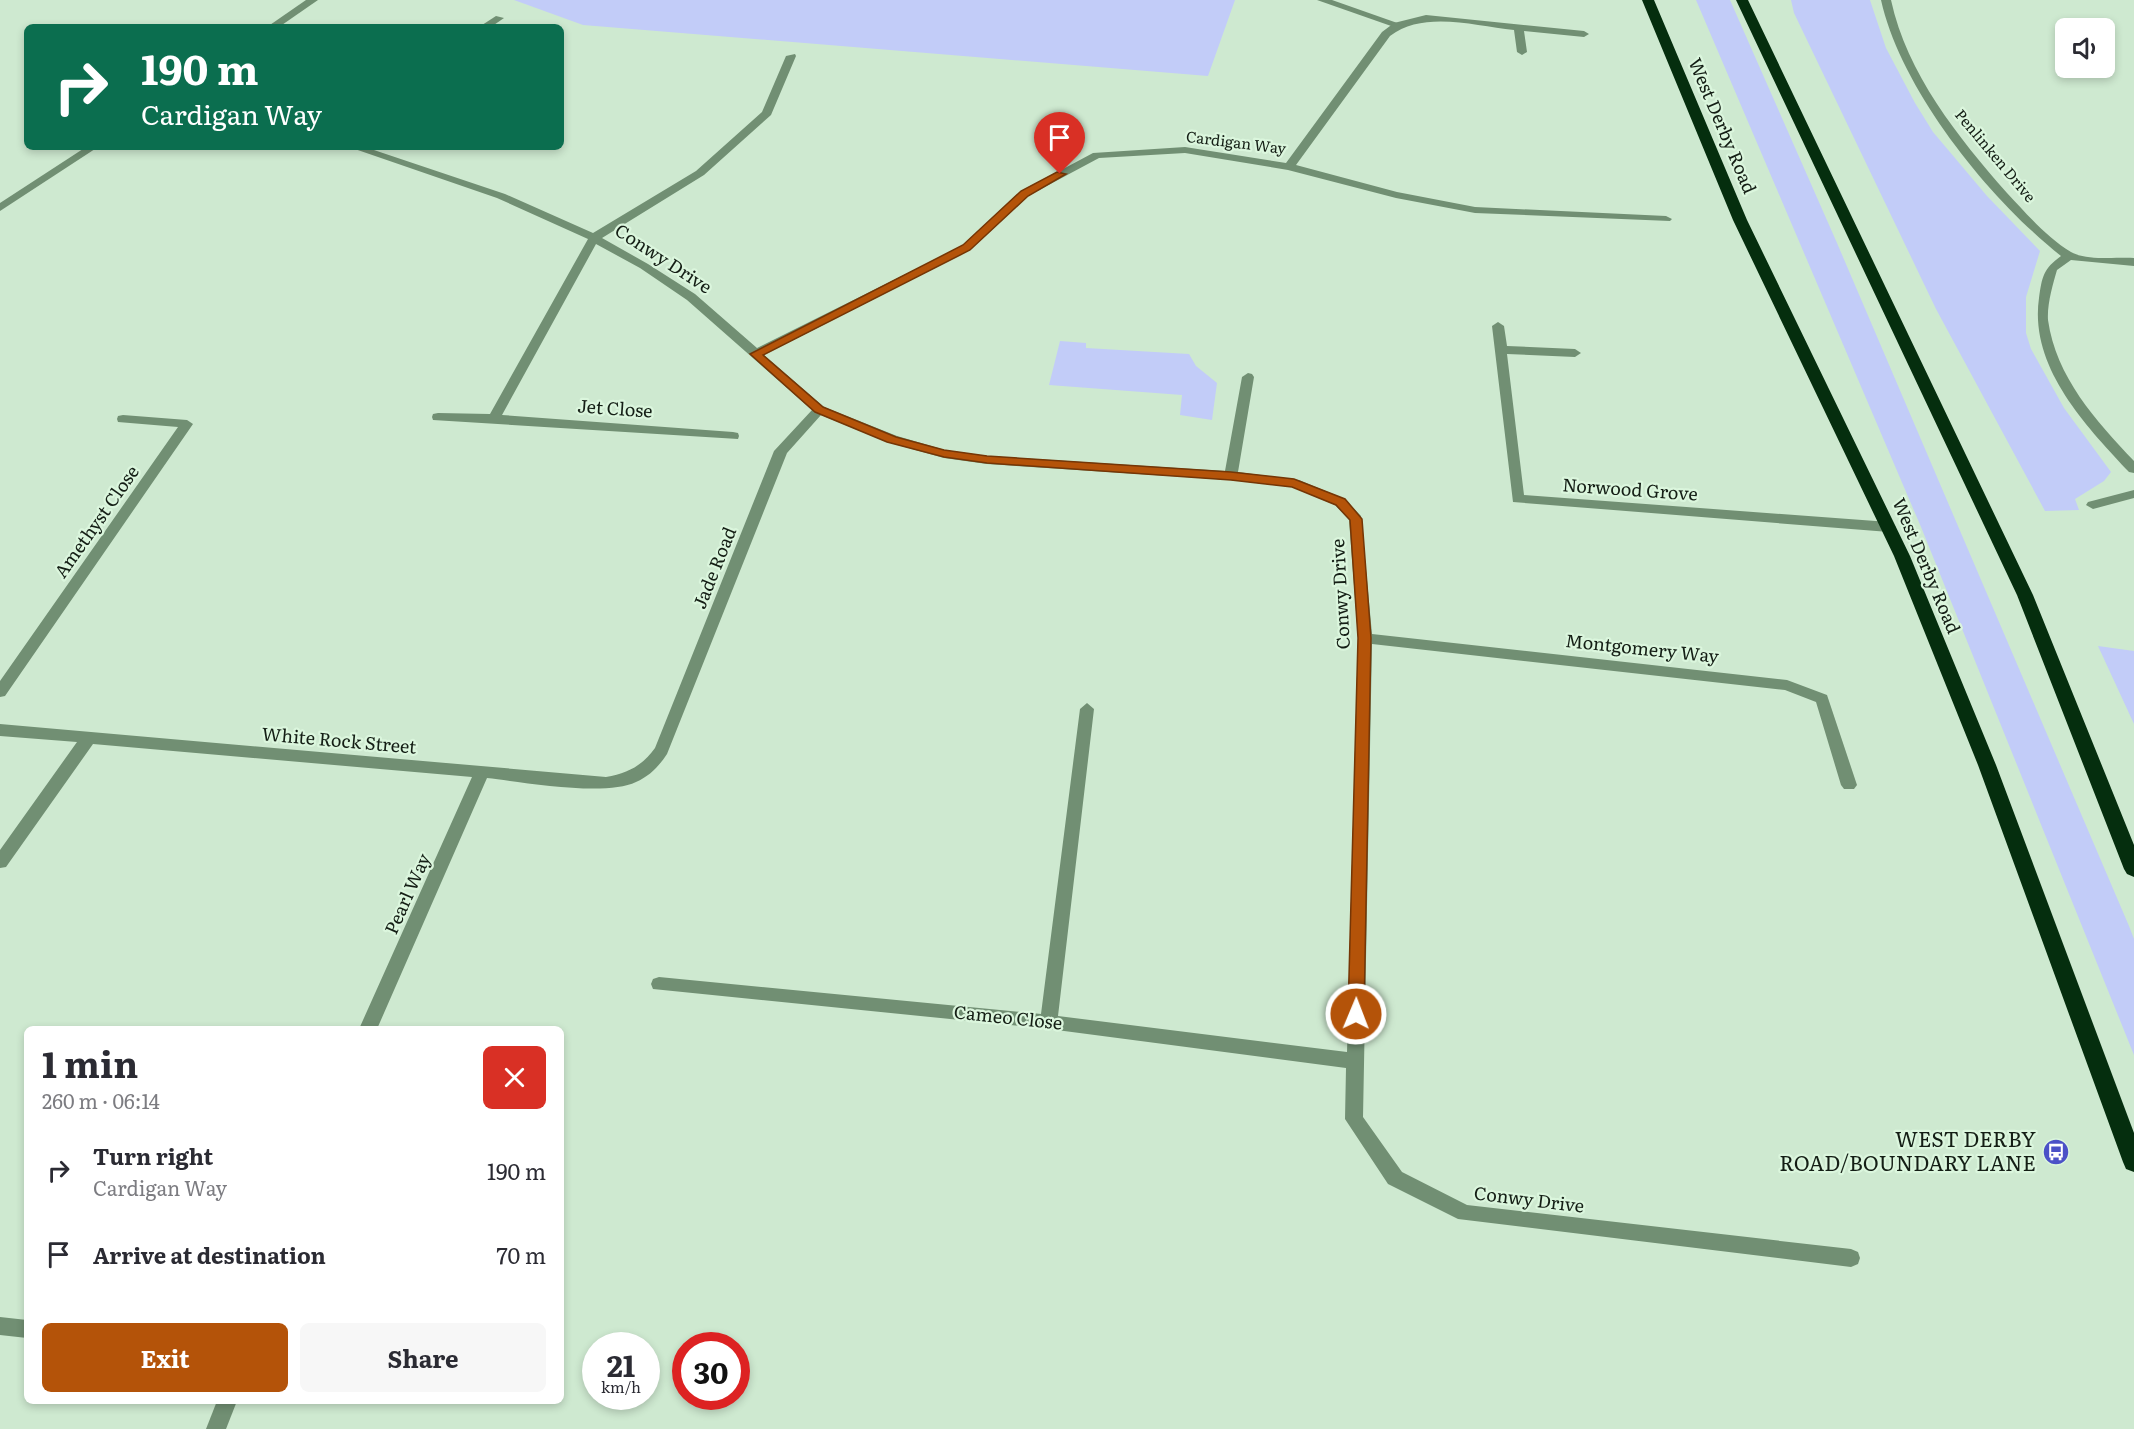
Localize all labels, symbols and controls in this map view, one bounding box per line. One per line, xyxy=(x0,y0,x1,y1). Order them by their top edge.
map controls xyxy=(2055,18,2115,78)
button: sound xyxy=(2055,18,2115,78)
text: 190 m xyxy=(141,36,259,98)
icon: right xyxy=(42,48,120,126)
street label: West Derby Road xyxy=(1683,53,1764,198)
text: Cardigan Way xyxy=(141,93,322,133)
street label: Penlinken Drive xyxy=(1950,103,2042,207)
pin xyxy=(1034,112,1085,174)
icon: arrive xyxy=(1043,121,1076,154)
street label: Cardigan Way xyxy=(1185,124,1288,159)
street label: Conwy Drive xyxy=(610,216,718,299)
street label: Jet Close xyxy=(577,391,654,424)
street label: Amethyst Close xyxy=(47,459,145,583)
street label: Norwood Grove xyxy=(1562,470,1699,507)
street label: West Derby Road xyxy=(1887,493,1968,638)
street label: Jade Road xyxy=(685,522,742,613)
street label: Conwy Drive xyxy=(1323,538,1356,650)
street label: Montgomery Way xyxy=(1564,626,1721,669)
street label: White Rock Street xyxy=(261,719,418,760)
street label: Pearl Way xyxy=(377,848,437,938)
position arrow xyxy=(1324,982,1388,1046)
street label: Cameo Close xyxy=(953,997,1064,1036)
text: 1 min xyxy=(42,1036,138,1089)
button: close xyxy=(483,1046,546,1109)
text: 260 m · 06:14 xyxy=(42,1085,160,1115)
place label: WEST DERBY ROAD/BOUNDARY LANE xyxy=(1779,1122,2036,1177)
bus stop icon: WEST DERBY ROAD/BOUNDARY LANE xyxy=(2041,1137,2071,1167)
text: Turn right xyxy=(93,1139,213,1172)
icon: right xyxy=(42,1154,75,1187)
text: 190 m xyxy=(487,1154,546,1187)
text: Cardigan Way xyxy=(93,1172,227,1202)
street label: Conwy Drive xyxy=(1472,1178,1586,1219)
icon: arrive xyxy=(42,1238,75,1271)
text: Arrive at destination xyxy=(93,1238,326,1271)
text: 70 m xyxy=(496,1238,546,1271)
button: Exit xyxy=(42,1323,288,1392)
button: Share xyxy=(300,1323,546,1392)
speed limit sign: 30 xyxy=(672,1332,750,1410)
text: 21 xyxy=(607,1342,635,1386)
text: km/h xyxy=(601,1375,641,1398)

